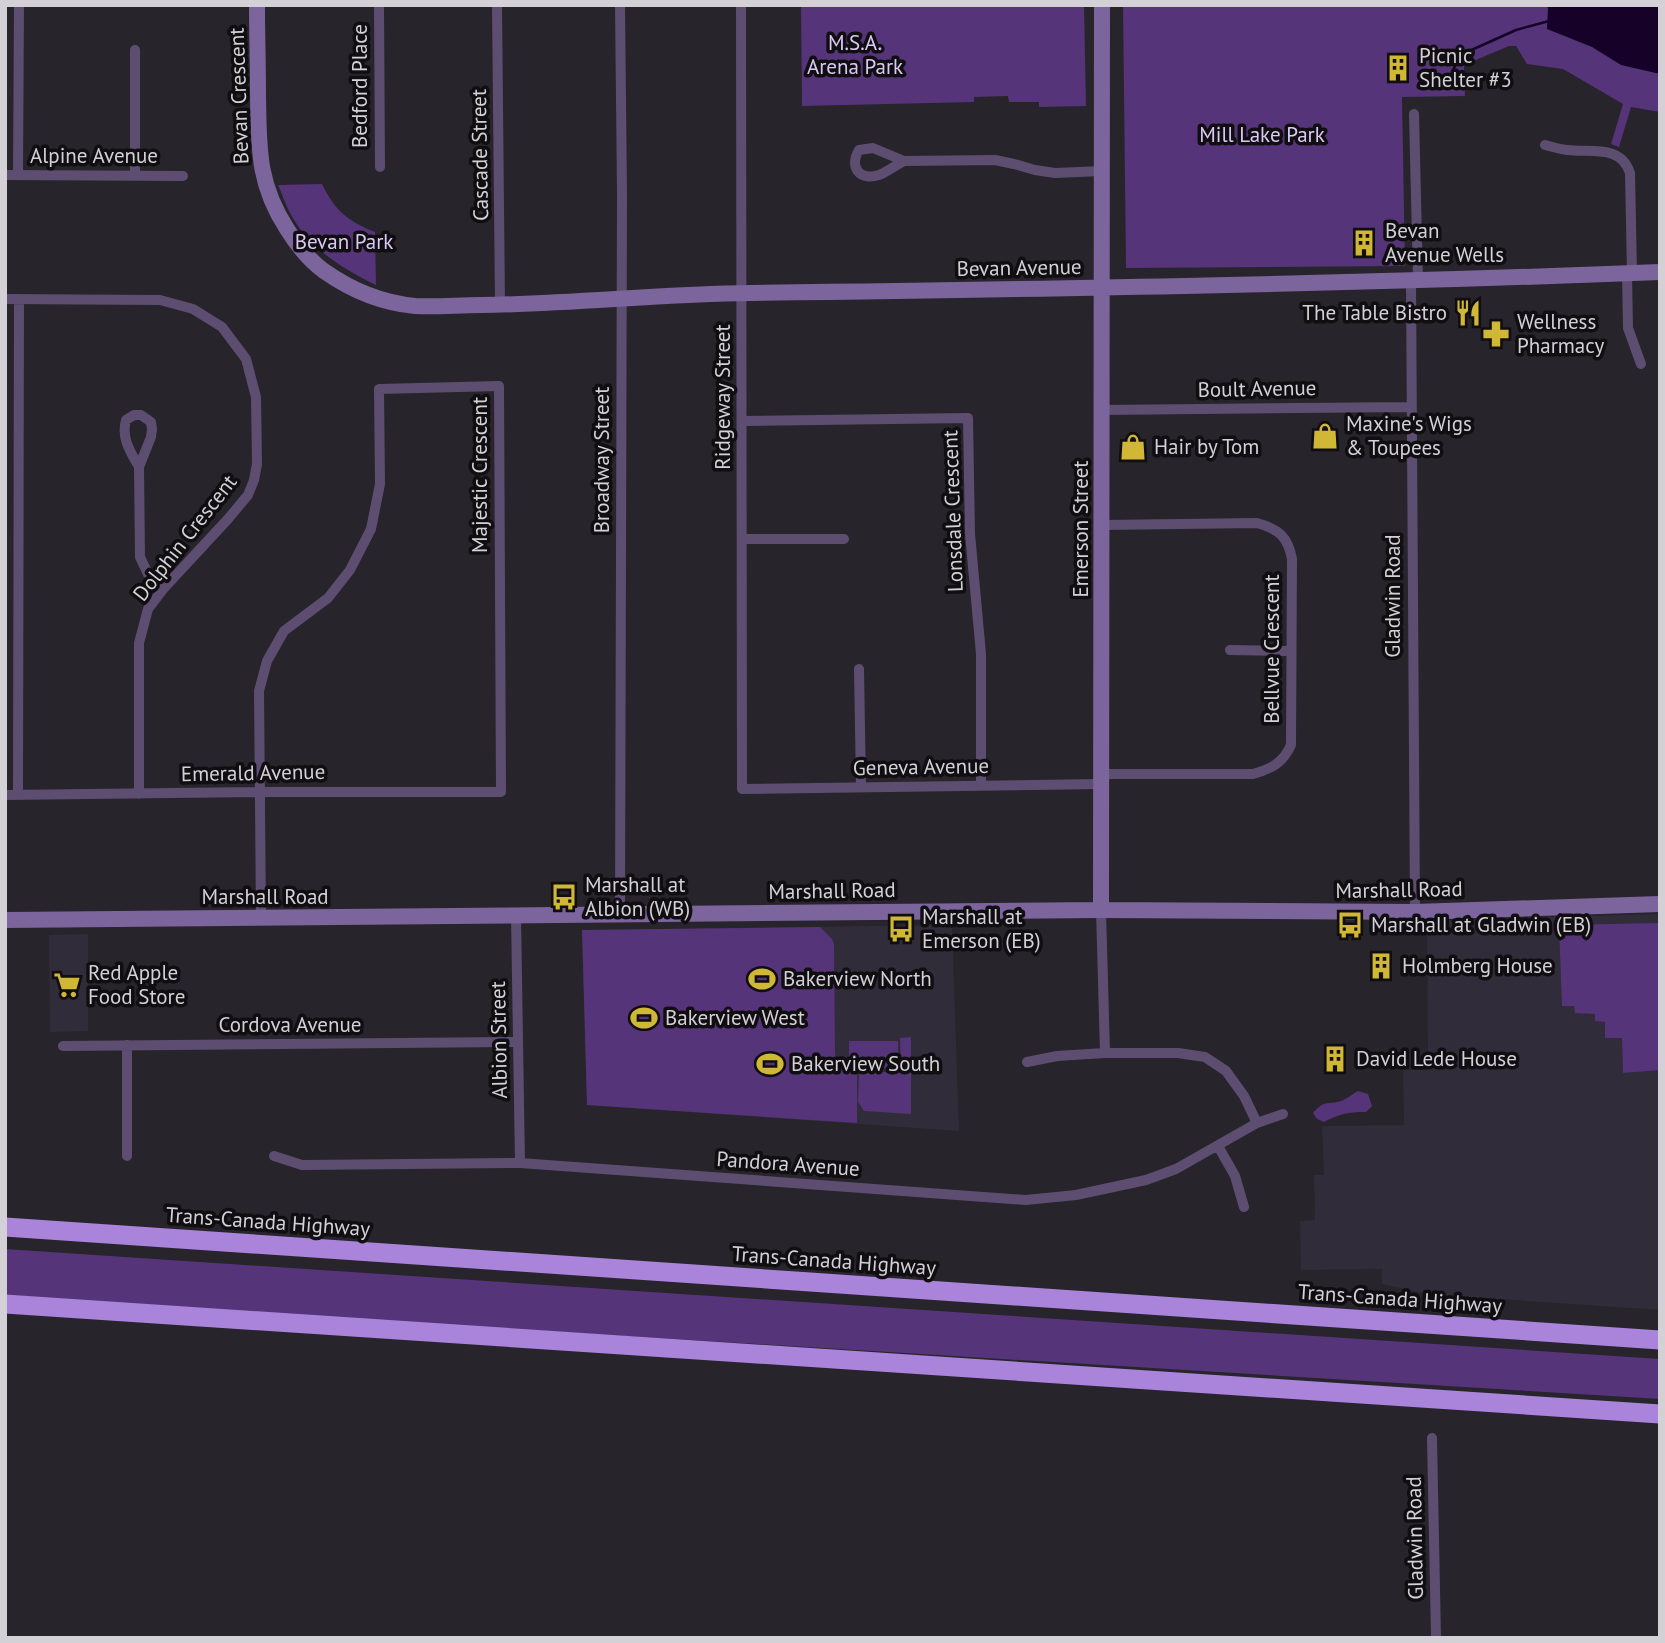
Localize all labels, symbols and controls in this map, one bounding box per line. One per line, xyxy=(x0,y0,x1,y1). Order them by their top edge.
street label: Bedford Place xyxy=(346,24,373,148)
street label: Bevan Crescent xyxy=(223,27,254,165)
park label: M.S.A. Arena Park xyxy=(807,29,903,80)
place label: Picnic Shelter #3 xyxy=(1419,42,1512,93)
building icon: Picnic Shelter #3 xyxy=(1383,53,1413,83)
street label: Cascade Street xyxy=(465,89,494,221)
park label: Mill Lake Park xyxy=(1199,121,1325,148)
street label: Alpine Avenue xyxy=(30,142,158,169)
place label: Bevan Avenue Wells xyxy=(1385,217,1504,268)
park label: Bevan Park xyxy=(295,228,393,255)
building icon: Bevan Avenue Wells xyxy=(1349,228,1379,258)
street label: Bevan Avenue xyxy=(956,253,1082,282)
restaurant icon: The Table Bistro xyxy=(1453,298,1483,328)
place label: The Table Bistro xyxy=(1302,299,1447,326)
place label: Wellness Pharmacy xyxy=(1517,308,1604,359)
pharmacy icon: Wellness Pharmacy xyxy=(1481,319,1511,349)
street label: Ridgeway Street xyxy=(709,324,736,470)
street label: Boult Avenue xyxy=(1197,374,1317,403)
street label: Broadway Street xyxy=(588,387,615,533)
street label: Majestic Crescent xyxy=(466,397,493,553)
place label: Maxine's Wigs & Toupees xyxy=(1346,410,1472,461)
shop icon: Maxine's Wigs & Toupees xyxy=(1310,421,1340,451)
street label: Lonsdale Crescent xyxy=(936,430,969,592)
shop icon: Hair by Tom xyxy=(1118,432,1148,462)
place label: Hair by Tom xyxy=(1154,433,1259,460)
street label: Emerson Street xyxy=(1067,461,1094,597)
street label: Dolphin Crescent xyxy=(127,469,242,606)
street label: Gladwin Road xyxy=(1379,534,1406,658)
street label: Bellvue Crescent xyxy=(1258,574,1285,724)
street label: Geneva Avenue xyxy=(853,752,989,781)
street label: Emerald Avenue xyxy=(181,758,325,787)
place label: Marshall at Albion (WB) xyxy=(585,871,690,922)
street label: Marshall Road xyxy=(1335,875,1463,904)
street label: Marshall Road xyxy=(768,876,896,905)
bus stop icon: Marshall at Albion (WB) xyxy=(549,882,579,912)
street label: Marshall Road xyxy=(201,883,329,910)
place label: Marshall at Emerson (EB) xyxy=(922,903,1041,954)
bus stop icon: Marshall at Gladwin (EB) xyxy=(1335,910,1365,940)
place label: Marshall at Gladwin (EB) xyxy=(1371,911,1591,938)
bus stop icon: Marshall at Emerson (EB) xyxy=(886,914,916,944)
building icon: Holmberg House xyxy=(1366,951,1396,981)
place label: Holmberg House xyxy=(1402,952,1553,979)
place label: Red Apple Food Store xyxy=(88,959,185,1010)
sports icon: Bakerview North xyxy=(747,964,777,994)
place label: Bakerview North xyxy=(783,965,932,992)
supermarket icon: Red Apple Food Store xyxy=(52,970,82,1000)
street label: Albion Street xyxy=(484,981,513,1099)
sports icon: Bakerview West xyxy=(629,1003,659,1033)
place label: Bakerview West xyxy=(665,1004,805,1031)
street label: Cordova Avenue xyxy=(218,1011,362,1038)
building icon: David Lede House xyxy=(1320,1044,1350,1074)
place label: David Lede House xyxy=(1356,1045,1517,1072)
sports icon: Bakerview South xyxy=(755,1049,785,1079)
place label: Bakerview South xyxy=(791,1050,940,1077)
street label: Pandora Avenue xyxy=(715,1145,861,1182)
street label: Trans-Canada Highway xyxy=(165,1201,371,1242)
street label: Trans-Canada Highway xyxy=(731,1240,937,1281)
street label: Trans-Canada Highway xyxy=(1297,1278,1503,1319)
street label: Gladwin Road xyxy=(1400,1476,1429,1600)

